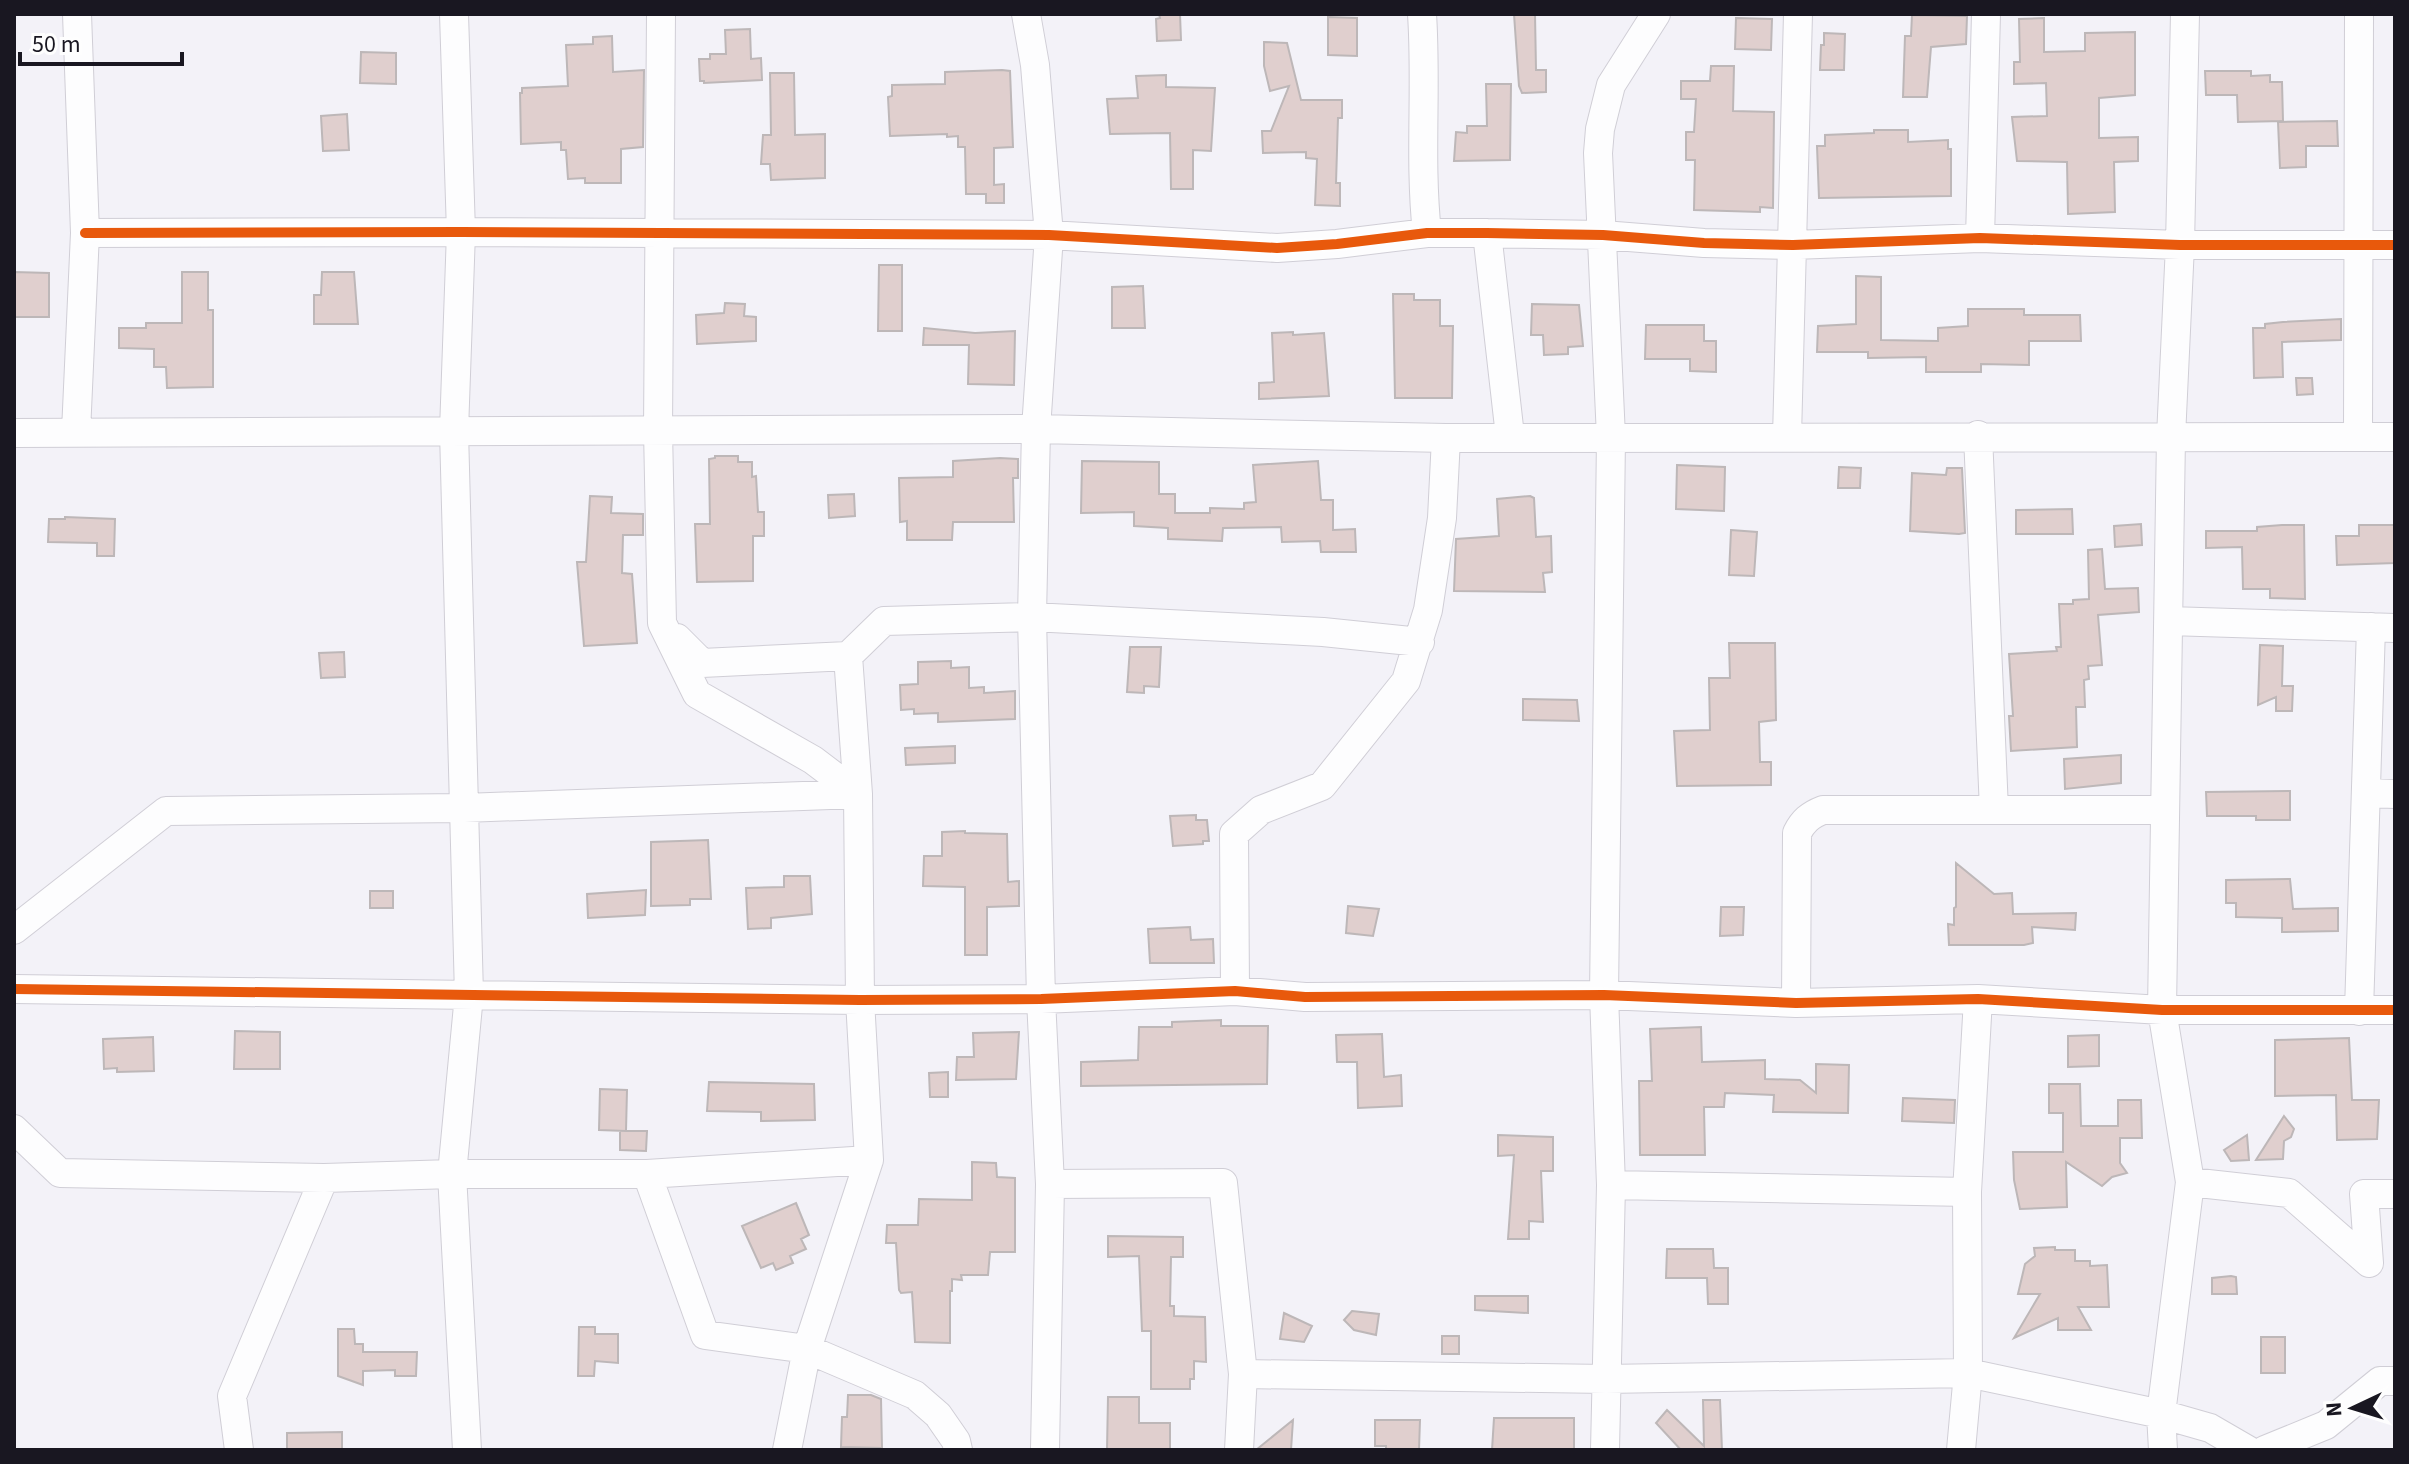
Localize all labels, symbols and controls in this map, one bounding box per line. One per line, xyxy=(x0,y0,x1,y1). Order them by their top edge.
scale bar xyxy=(20,16,182,66)
text: 50 m xyxy=(32,27,81,62)
north arrow xyxy=(2313,1368,2393,1448)
text: N xyxy=(2318,1401,2351,1418)

